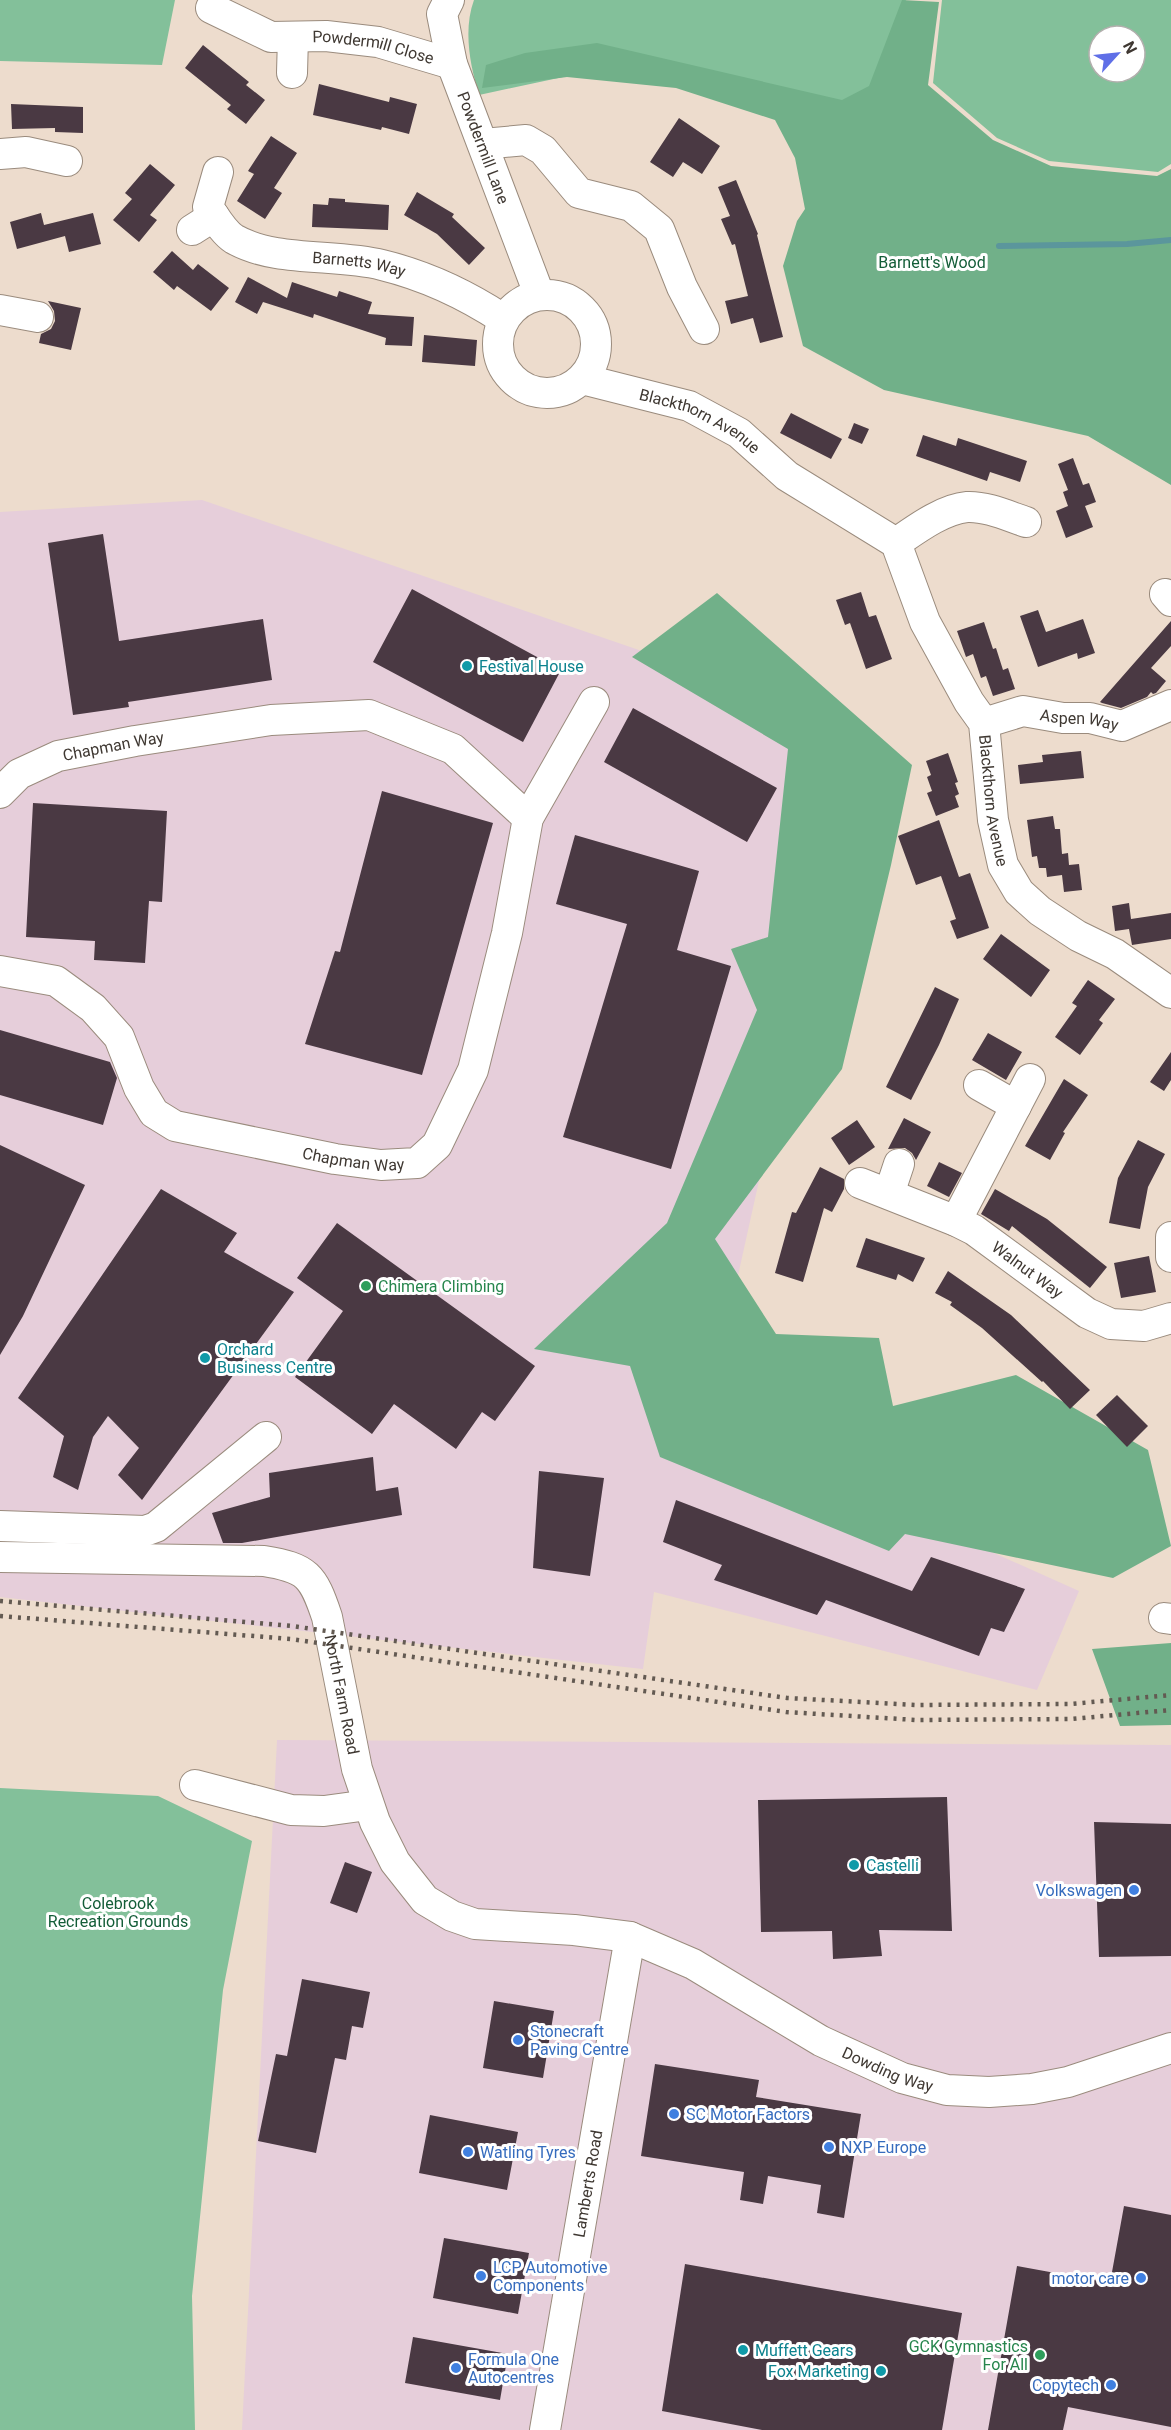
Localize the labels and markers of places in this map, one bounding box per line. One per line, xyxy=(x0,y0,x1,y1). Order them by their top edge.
place label: Festival House xyxy=(479,657,584,676)
marker: Festival House xyxy=(460,659,474,673)
place label: Chimera Climbing xyxy=(378,1277,504,1296)
marker: Chimera Climbing xyxy=(359,1279,373,1293)
place label: Orchard Business Centre xyxy=(217,1340,332,1377)
marker: Orchard Business Centre xyxy=(198,1351,212,1365)
place label: Castelli xyxy=(866,1856,919,1875)
marker: Castelli xyxy=(847,1858,861,1872)
place label: Volkswagen xyxy=(1036,1881,1122,1900)
marker: Volkswagen xyxy=(1127,1883,1141,1897)
place label: Stonecraft Paving Centre xyxy=(530,2022,629,2059)
marker: Stonecraft Paving Centre xyxy=(511,2033,525,2047)
place label: SC Motor Factors xyxy=(686,2105,810,2124)
marker: SC Motor Factors xyxy=(667,2107,681,2121)
place label: NXP Europe xyxy=(841,2138,926,2157)
marker: NXP Europe xyxy=(822,2140,836,2154)
place label: Watling Tyres xyxy=(480,2143,576,2162)
marker: Watling Tyres xyxy=(461,2145,475,2159)
place label: LCP Automotive Components xyxy=(493,2258,607,2295)
marker: LCP Automotive Components xyxy=(474,2269,488,2283)
place label: motor care xyxy=(1051,2269,1129,2288)
marker: motor care xyxy=(1134,2271,1148,2285)
place label: GCK Gymnastics For All xyxy=(909,2337,1028,2374)
place label: Muffett Gears xyxy=(755,2341,853,2360)
marker: Muffett Gears xyxy=(736,2343,750,2357)
marker: GCK Gymnastics For All xyxy=(1033,2348,1047,2362)
place label: Formula One Autocentres xyxy=(468,2350,559,2387)
marker: Formula One Autocentres xyxy=(449,2361,463,2375)
place label: Fox Marketing xyxy=(768,2362,869,2381)
marker: Fox Marketing xyxy=(874,2364,888,2378)
place label: Copytech xyxy=(1032,2376,1099,2395)
marker: Copytech xyxy=(1104,2378,1118,2392)

